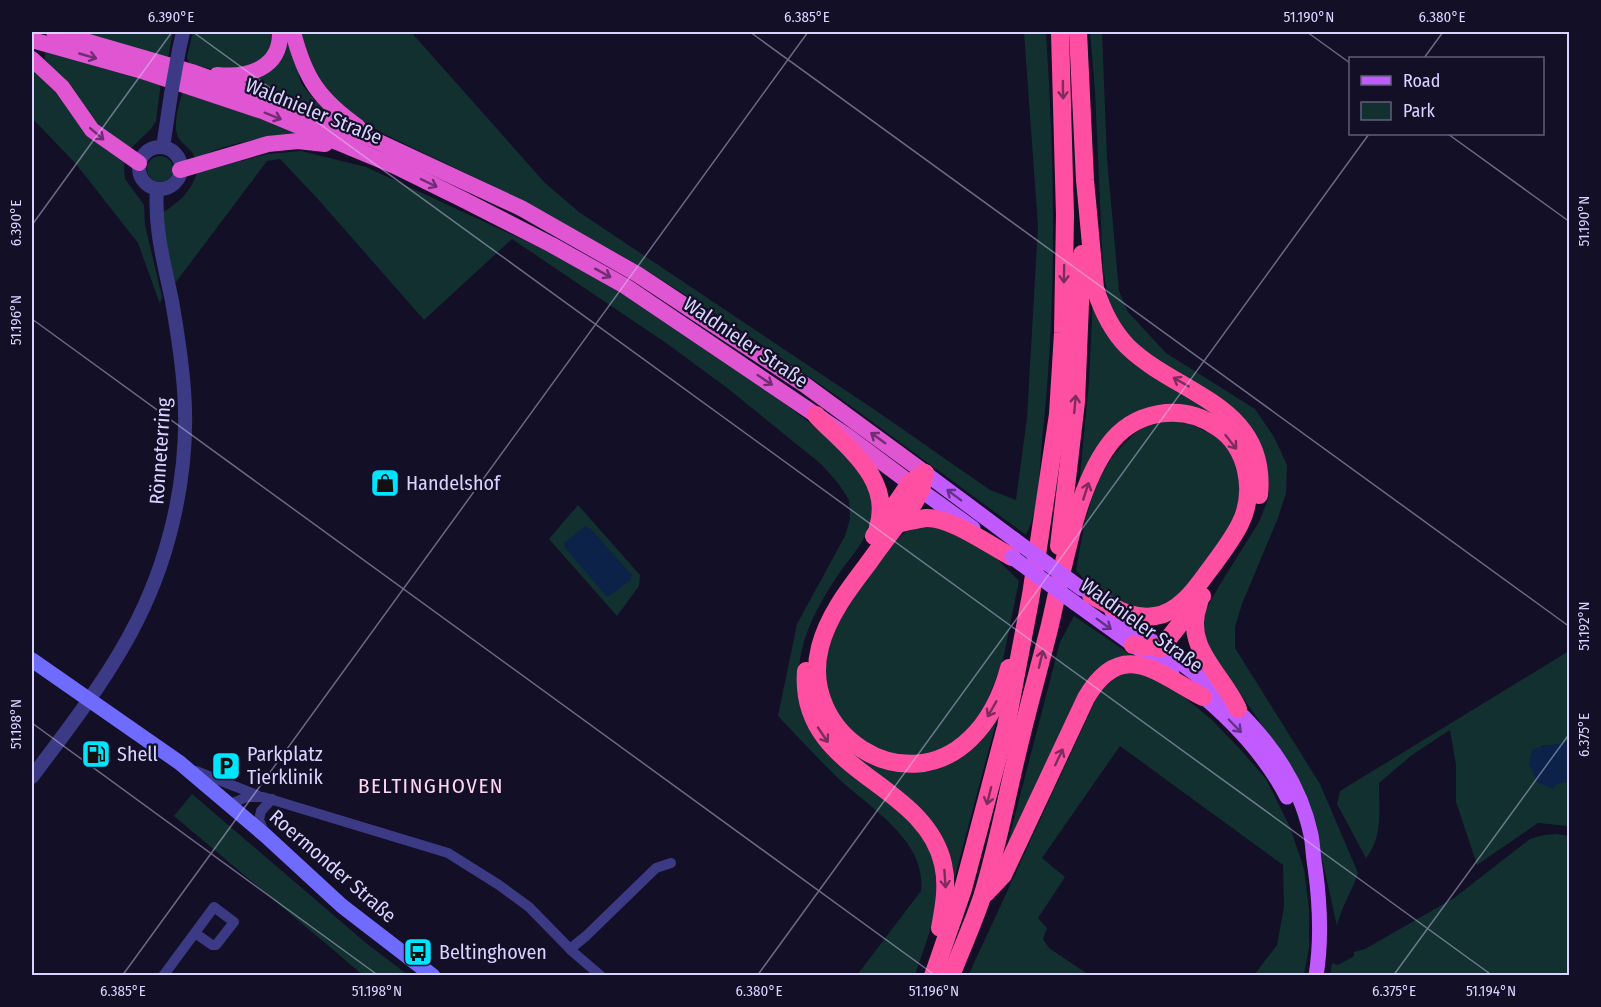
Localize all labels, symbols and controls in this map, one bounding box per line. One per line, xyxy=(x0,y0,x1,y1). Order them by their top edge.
text: 6.390°E xyxy=(148,8,194,26)
text: 6.385°E xyxy=(784,8,830,26)
text: 51.190°N xyxy=(1284,8,1334,26)
text: 6.380°E xyxy=(1419,8,1465,26)
one-way arrow xyxy=(78,51,97,62)
legend xyxy=(1349,57,1544,135)
text: Road xyxy=(1403,70,1440,92)
street label: Waldnieler Straße xyxy=(242,73,386,149)
one-way arrow xyxy=(1057,79,1069,99)
text: Park xyxy=(1403,100,1436,122)
one-way arrow xyxy=(264,111,282,122)
one-way arrow xyxy=(89,127,104,141)
one-way arrow xyxy=(419,178,437,189)
text: 51.190°N xyxy=(1575,196,1593,246)
text: 6.390°E xyxy=(7,200,25,246)
one-way arrow xyxy=(1058,263,1070,283)
one-way arrow xyxy=(593,268,611,279)
street label: Waldnieler Straße xyxy=(679,291,813,393)
text: 51.196°N xyxy=(7,295,25,345)
one-way arrow xyxy=(757,374,774,387)
one-way arrow xyxy=(1172,376,1189,388)
one-way arrow xyxy=(1070,395,1081,414)
street label: Rönneterring xyxy=(144,396,176,505)
one-way arrow xyxy=(870,432,886,445)
one-way arrow xyxy=(1225,433,1238,449)
shop icon: Handelshof xyxy=(369,467,401,499)
place label: Handelshof xyxy=(406,471,502,495)
one-way arrow xyxy=(1081,482,1092,501)
one-way arrow xyxy=(946,489,962,502)
street label: Waldnieler Straße xyxy=(1076,573,1208,677)
text: 51.192°N xyxy=(1575,601,1593,651)
one-way arrow xyxy=(1095,617,1111,630)
one-way arrow xyxy=(1036,650,1047,669)
text: 51.198°N xyxy=(7,699,25,749)
one-way arrow xyxy=(985,700,997,717)
text: 6.375°E xyxy=(1575,713,1593,757)
one-way arrow xyxy=(1228,718,1242,733)
one-way arrow xyxy=(817,726,829,743)
fuel station icon: Shell xyxy=(80,738,112,770)
place label: Shell xyxy=(117,742,158,766)
place label: Parkplatz Tierklinik xyxy=(247,742,323,789)
one-way arrow xyxy=(1053,748,1065,766)
parking icon: Parkplatz Tierklinik xyxy=(210,750,242,782)
district label: BELTINGHOVEN xyxy=(358,773,504,799)
one-way arrow xyxy=(982,786,994,805)
street label: Roermonder Straße xyxy=(265,804,401,928)
one-way arrow xyxy=(940,869,951,889)
bus stop icon: Beltinghoven xyxy=(402,936,434,968)
place label: Beltinghoven xyxy=(439,940,547,964)
text: 6.385°E xyxy=(100,982,146,1000)
text: 51.198°N xyxy=(352,982,402,1000)
text: 6.380°E xyxy=(736,982,782,1000)
text: 51.196°N xyxy=(909,982,959,1000)
text: 6.375°E xyxy=(1372,982,1416,1000)
text: 51.194°N xyxy=(1466,982,1516,1000)

